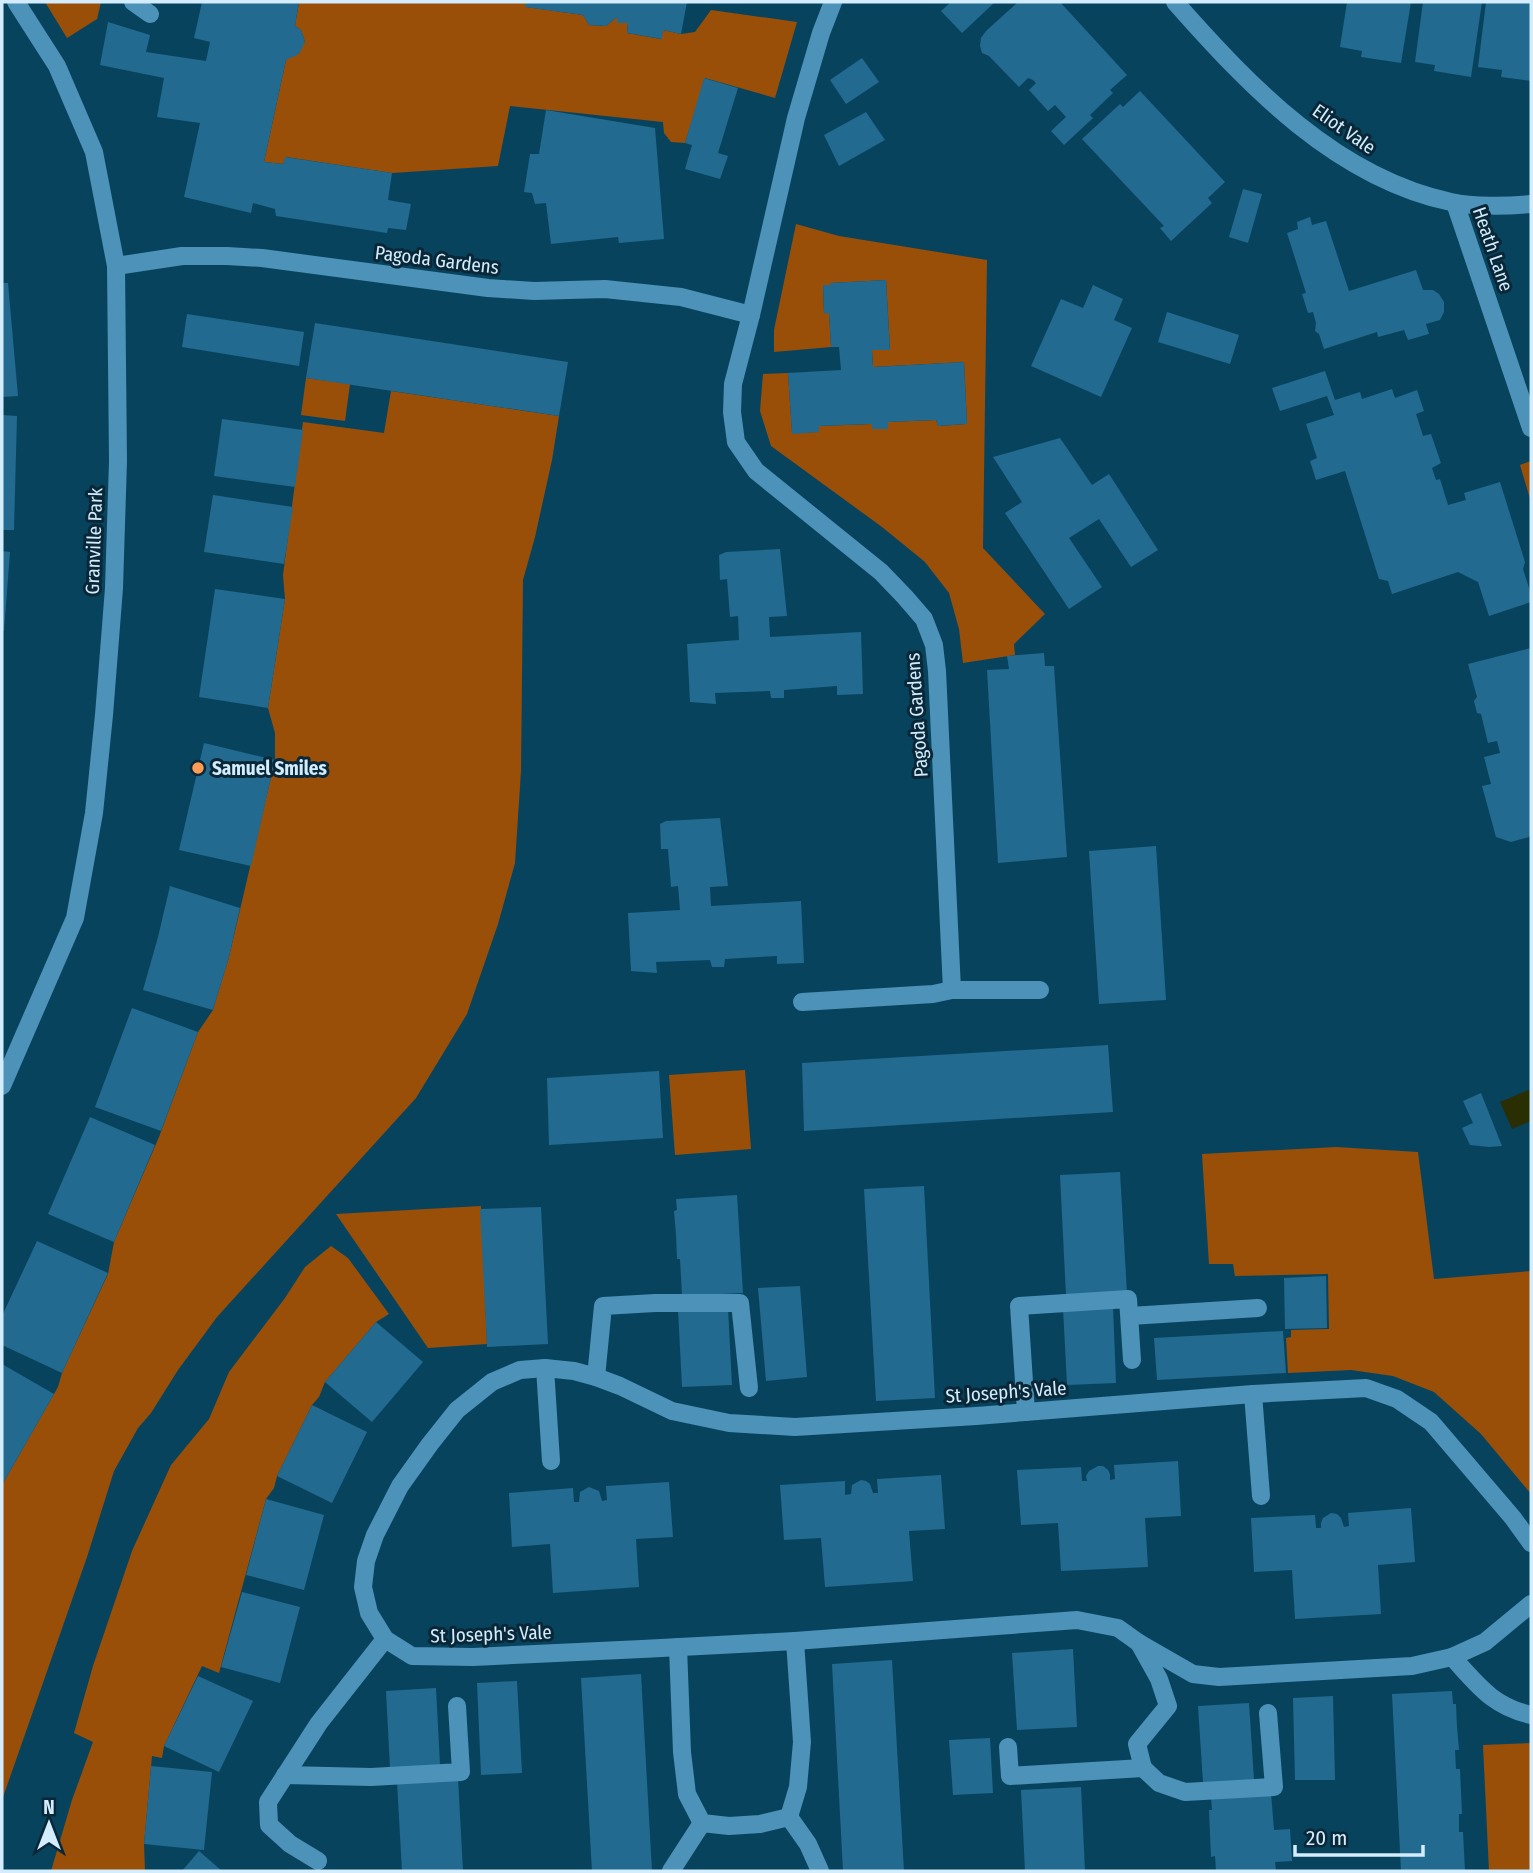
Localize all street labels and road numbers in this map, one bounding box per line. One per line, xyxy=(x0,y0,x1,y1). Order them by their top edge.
street label: Eliot Vale xyxy=(1308,99,1380,159)
street label: Heath Lane xyxy=(1468,204,1518,294)
street label: Pagoda Gardens xyxy=(374,241,500,279)
street label: Granville Park xyxy=(81,487,107,595)
street label: Pagoda Gardens xyxy=(901,652,933,778)
street label: St Joseph's Vale xyxy=(945,1376,1067,1408)
street label: St Joseph's Vale xyxy=(430,1620,552,1648)

